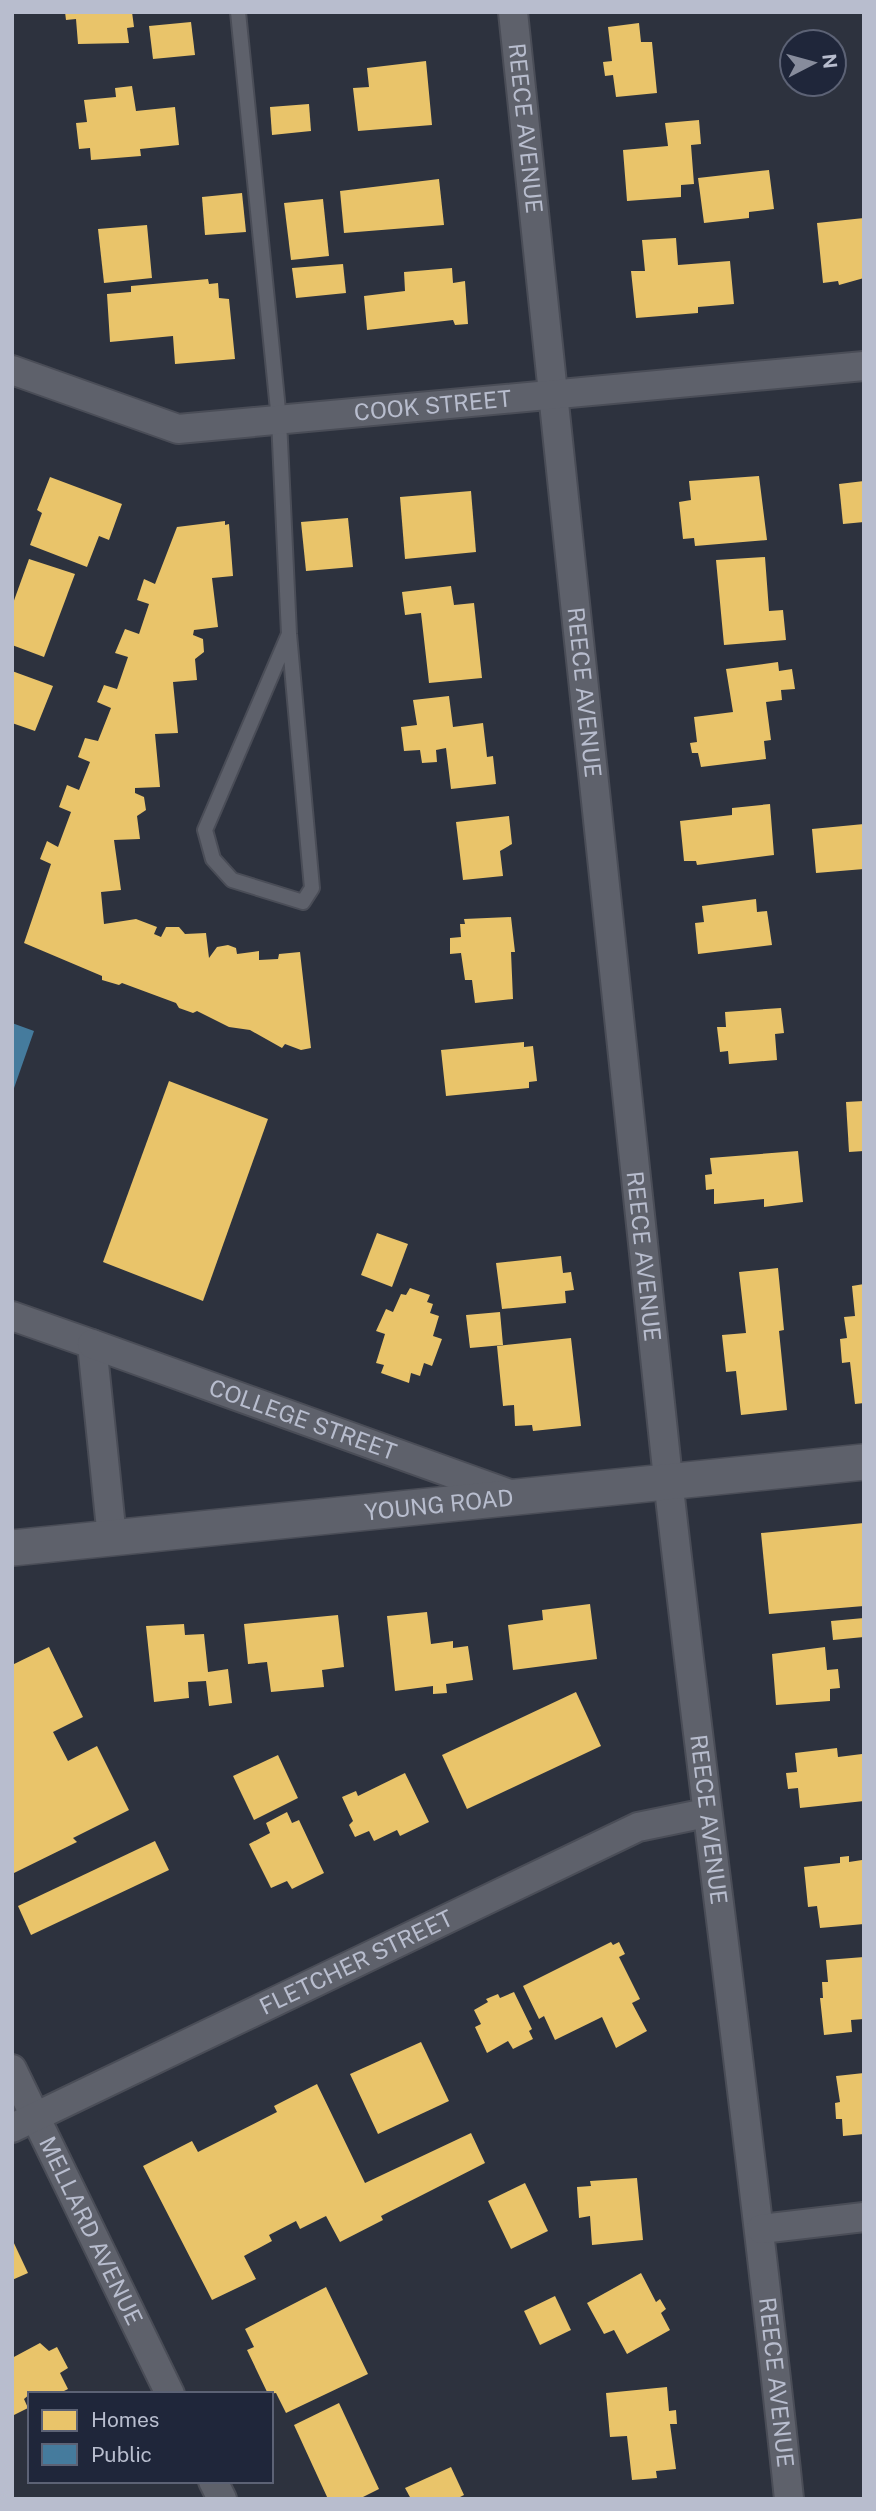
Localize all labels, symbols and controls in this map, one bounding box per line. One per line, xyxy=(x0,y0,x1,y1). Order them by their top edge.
north arrow xyxy=(778,28,848,98)
street label: REECE AVENUE xyxy=(503,42,548,215)
text: N xyxy=(818,53,842,70)
street label: COOK STREET xyxy=(353,384,513,426)
street label: REECE AVENUE xyxy=(563,606,607,779)
street label: REECE AVENUE xyxy=(621,1170,667,1343)
street label: COLLEGE STREET xyxy=(206,1373,401,1465)
street label: YOUNG ROAD xyxy=(363,1483,515,1525)
street label: REECE AVENUE xyxy=(685,1733,733,1906)
street label: FLETCHER STREET xyxy=(255,1904,457,2020)
street label: MELLARD AVENUE xyxy=(34,2132,148,2329)
street label: REECE AVENUE xyxy=(754,2296,800,2469)
legend xyxy=(28,2392,273,2483)
text: Homes xyxy=(91,2407,159,2432)
text: Public xyxy=(91,2442,152,2467)

